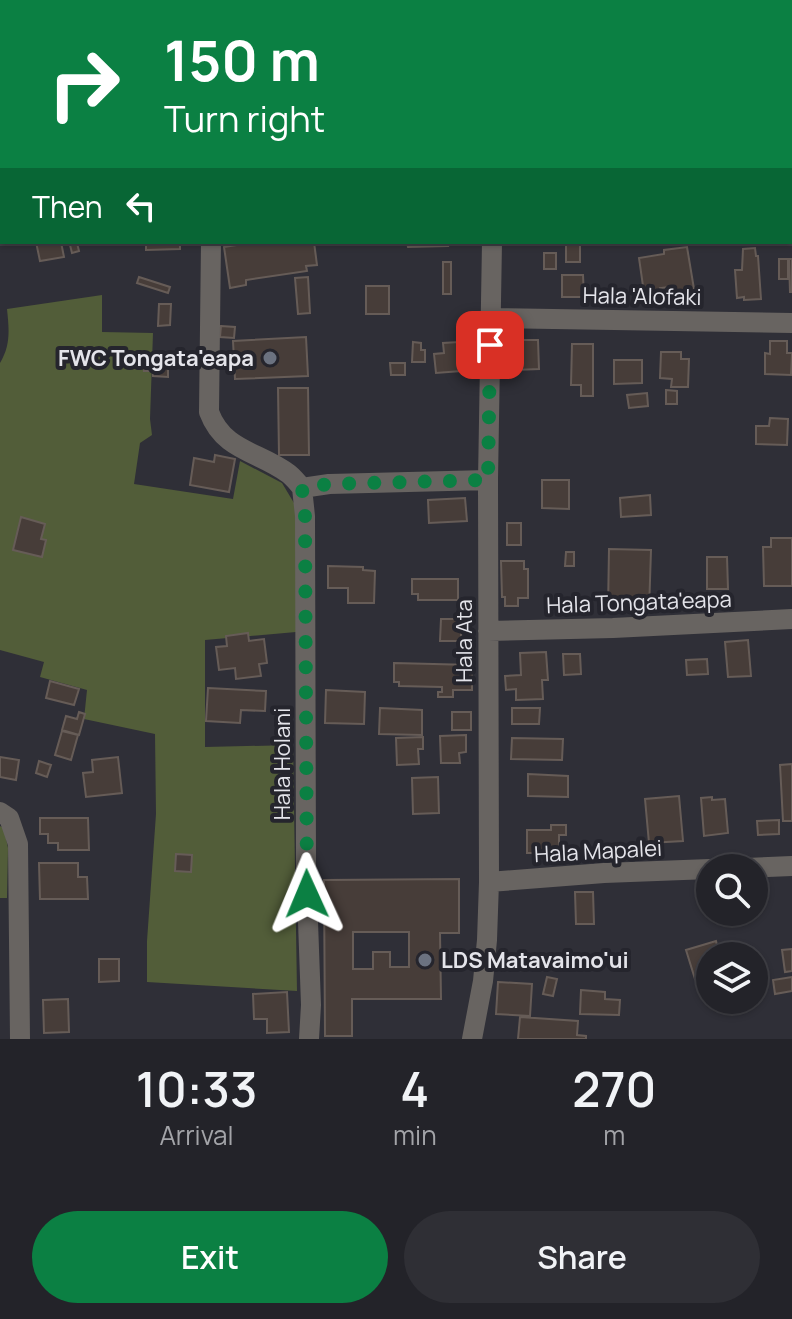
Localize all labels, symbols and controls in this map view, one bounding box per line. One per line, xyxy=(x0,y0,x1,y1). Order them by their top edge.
text: 150 m xyxy=(164,21,320,98)
icon: right xyxy=(32,32,136,136)
text: Turn right xyxy=(164,94,325,143)
icon: left xyxy=(119,184,163,228)
text: Then xyxy=(32,186,103,227)
street label: Hala 'Alofaki xyxy=(582,280,702,312)
pin xyxy=(456,311,524,379)
icon: arrive xyxy=(468,323,512,367)
place label: FWC Tongata'eapa xyxy=(58,343,254,373)
marker: FWC Tongata'eapa xyxy=(261,349,279,367)
street label: Hala Tongata'eapa xyxy=(546,584,732,620)
street label: Hala Ata xyxy=(449,599,479,683)
street label: Hala Holani xyxy=(267,708,297,820)
street label: Hala Mapalei xyxy=(533,833,663,869)
position arrow xyxy=(265,852,349,936)
map controls xyxy=(696,854,768,1014)
button: search xyxy=(696,854,768,926)
button: layers xyxy=(696,942,768,1014)
place label: LDS Matavaimo'ui xyxy=(441,945,629,975)
marker: LDS Matavaimo'ui xyxy=(416,951,434,969)
text: 10:33 xyxy=(136,1056,257,1121)
text: 4 xyxy=(400,1056,429,1121)
text: 270 xyxy=(572,1056,656,1121)
text: Arrival xyxy=(159,1117,234,1153)
text: min xyxy=(393,1117,437,1153)
text: m xyxy=(603,1117,625,1153)
button: Exit xyxy=(32,1211,388,1303)
button: Share xyxy=(404,1211,760,1303)

